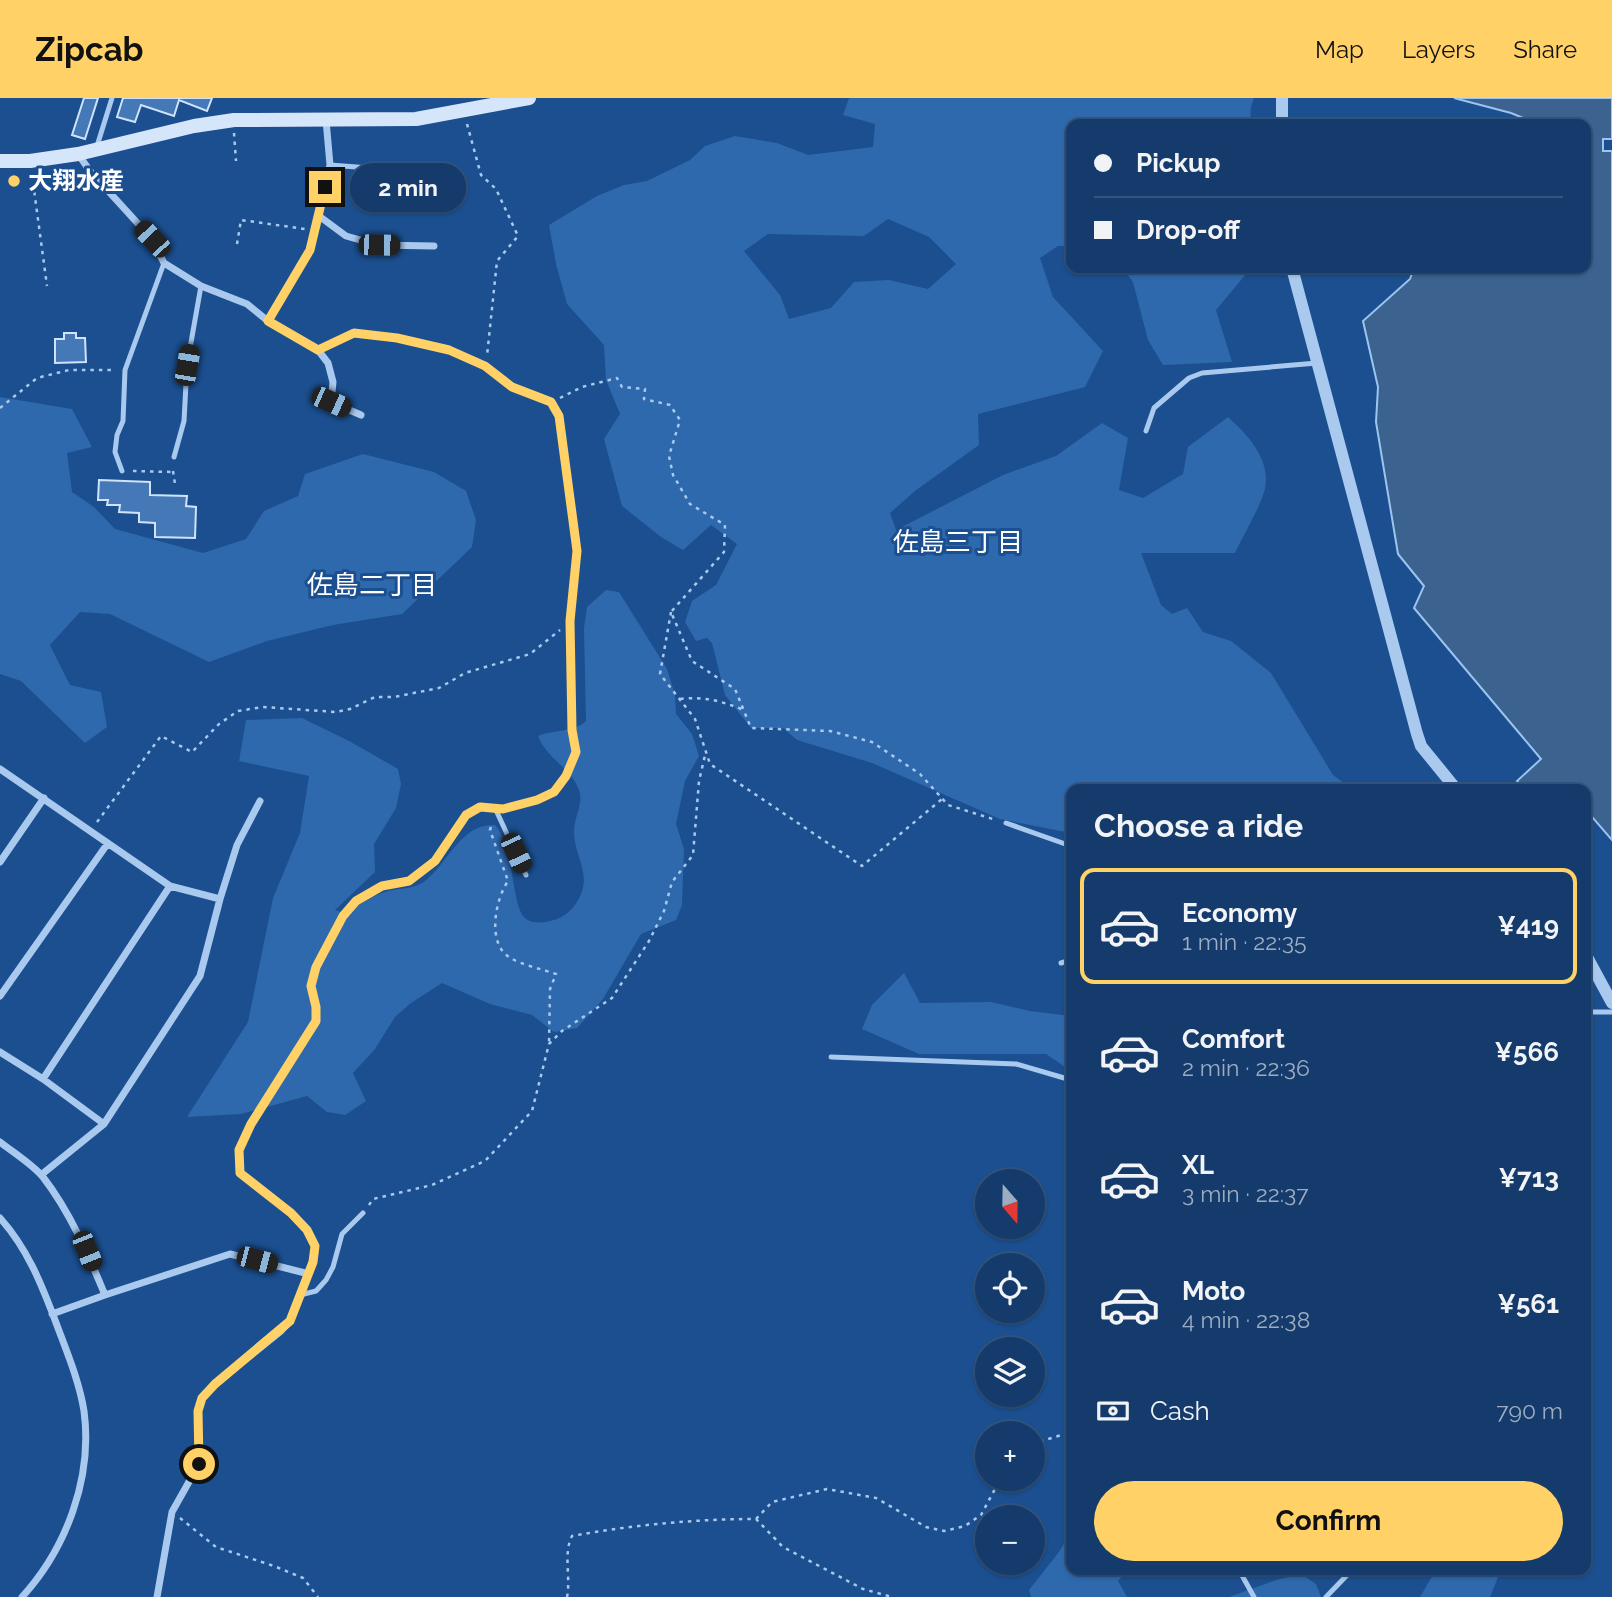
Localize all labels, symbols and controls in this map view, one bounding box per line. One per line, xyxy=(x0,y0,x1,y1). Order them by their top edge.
text: Zipcab xyxy=(35,30,144,69)
text: Map xyxy=(1315,35,1364,64)
text: Layers xyxy=(1402,35,1475,64)
text: Share xyxy=(1513,35,1577,64)
text: Pickup xyxy=(1136,148,1221,178)
callout: 2 min xyxy=(350,162,465,212)
place label: 大翔水産 xyxy=(28,166,124,195)
route end xyxy=(309,171,341,203)
marker: 大翔水産 xyxy=(6,173,22,189)
text: 2 min xyxy=(378,174,438,201)
text: Drop-off xyxy=(1136,215,1240,245)
car xyxy=(130,216,175,262)
car xyxy=(358,234,401,256)
car xyxy=(174,342,201,388)
car xyxy=(308,384,355,420)
district label: 佐島三丁目 xyxy=(893,527,1023,557)
district label: 佐島二丁目 xyxy=(307,570,437,600)
text: Choose a ride xyxy=(1094,807,1303,844)
car xyxy=(498,830,535,876)
icon: car xyxy=(1098,895,1161,958)
text: Economy xyxy=(1182,898,1297,928)
text: ¥419 xyxy=(1497,911,1559,941)
text: 1 min · 22:35 xyxy=(1182,928,1306,955)
icon: car xyxy=(1098,1021,1161,1084)
text: Comfort xyxy=(1182,1024,1285,1054)
text: ¥566 xyxy=(1495,1037,1559,1067)
text: 2 min · 22:36 xyxy=(1182,1054,1310,1081)
icon: car xyxy=(1098,1147,1161,1210)
text: XL xyxy=(1182,1150,1214,1180)
text: ¥713 xyxy=(1499,1163,1559,1193)
north arrow xyxy=(975,1169,1045,1239)
map controls xyxy=(975,1169,1045,1575)
text: 3 min · 22:37 xyxy=(1182,1180,1309,1207)
car xyxy=(70,1228,105,1274)
car xyxy=(234,1244,281,1276)
button: locate xyxy=(975,1253,1045,1323)
icon: car xyxy=(1098,1273,1161,1336)
text: Moto xyxy=(1182,1276,1245,1306)
text: ¥561 xyxy=(1497,1289,1559,1319)
text: 4 min · 22:38 xyxy=(1182,1306,1310,1333)
button: layers xyxy=(975,1337,1045,1407)
icon: cash xyxy=(1094,1392,1132,1430)
text: Cash xyxy=(1150,1396,1210,1426)
text: 790 m xyxy=(1496,1397,1563,1424)
button: + xyxy=(975,1421,1045,1491)
route start xyxy=(183,1448,215,1480)
button: Confirm xyxy=(1094,1481,1563,1561)
button: − xyxy=(975,1505,1045,1575)

